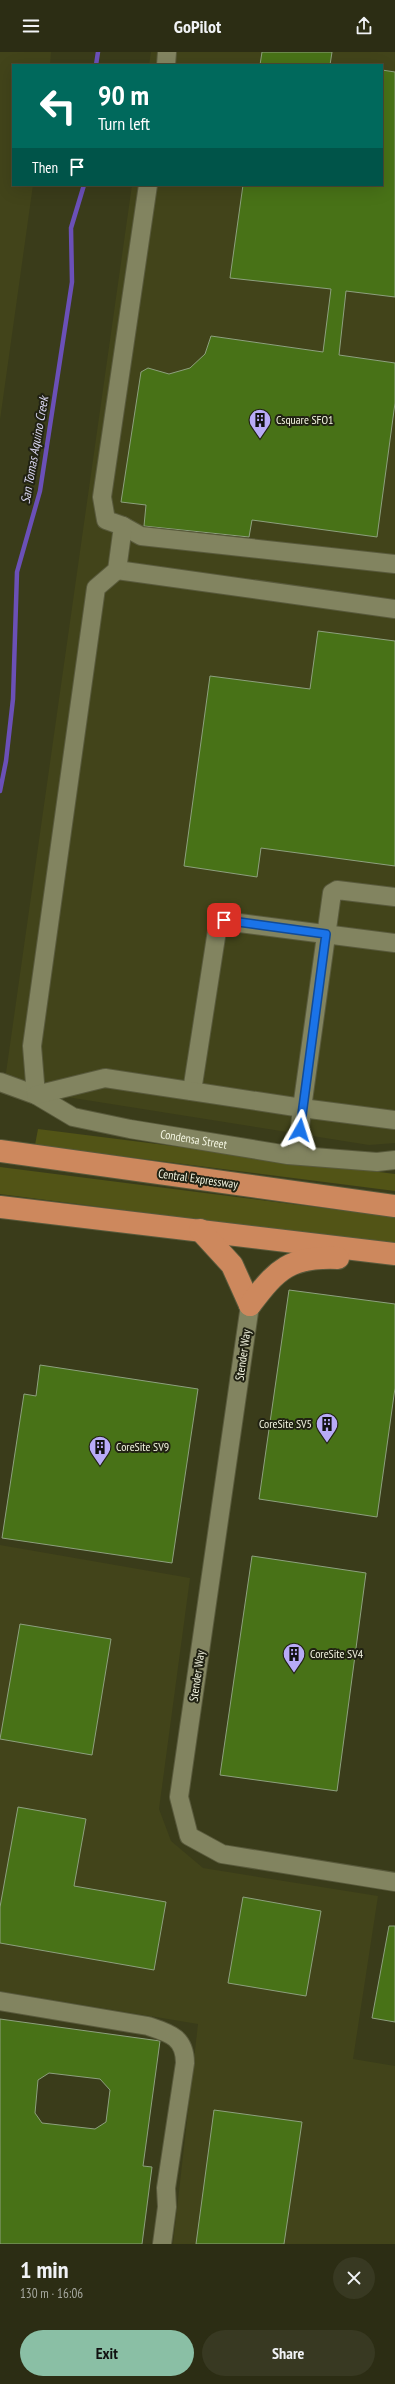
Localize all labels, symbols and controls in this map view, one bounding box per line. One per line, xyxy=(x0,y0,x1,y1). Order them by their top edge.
icon: menu xyxy=(20,15,42,37)
text: GoPilot xyxy=(174,15,221,38)
icon: share xyxy=(353,15,375,37)
text: 90 m xyxy=(98,76,149,113)
icon: left xyxy=(32,80,84,132)
text: Turn left xyxy=(98,112,150,135)
icon: arrive xyxy=(66,156,88,178)
text: Then xyxy=(32,158,58,177)
water label: San Tomas Aquino Creek xyxy=(17,393,53,505)
building icon: Csquare SFO1 xyxy=(247,407,273,440)
place label: Csquare SFO1 xyxy=(276,412,333,427)
pin xyxy=(207,903,241,937)
icon: arrive xyxy=(213,909,235,931)
position arrow xyxy=(279,1109,321,1151)
street label: Condensa Street xyxy=(159,1126,229,1152)
street label: Central Expressway xyxy=(157,1165,239,1192)
street label: Stender Way xyxy=(232,1328,254,1381)
building icon: CoreSite SV5 xyxy=(314,1411,340,1444)
place label: CoreSite SV5 xyxy=(259,1416,312,1431)
building icon: CoreSite SV9 xyxy=(87,1434,113,1467)
place label: CoreSite SV9 xyxy=(116,1439,169,1454)
building icon: CoreSite SV4 xyxy=(281,1641,307,1674)
place label: CoreSite SV4 xyxy=(310,1646,364,1661)
street label: Stender Way xyxy=(186,1649,208,1702)
text: 1 min xyxy=(20,2254,68,2285)
button: close xyxy=(333,2257,375,2299)
text: 130 m · 16:06 xyxy=(20,2285,83,2302)
button: Exit xyxy=(20,2330,194,2376)
button: Share xyxy=(202,2330,375,2376)

